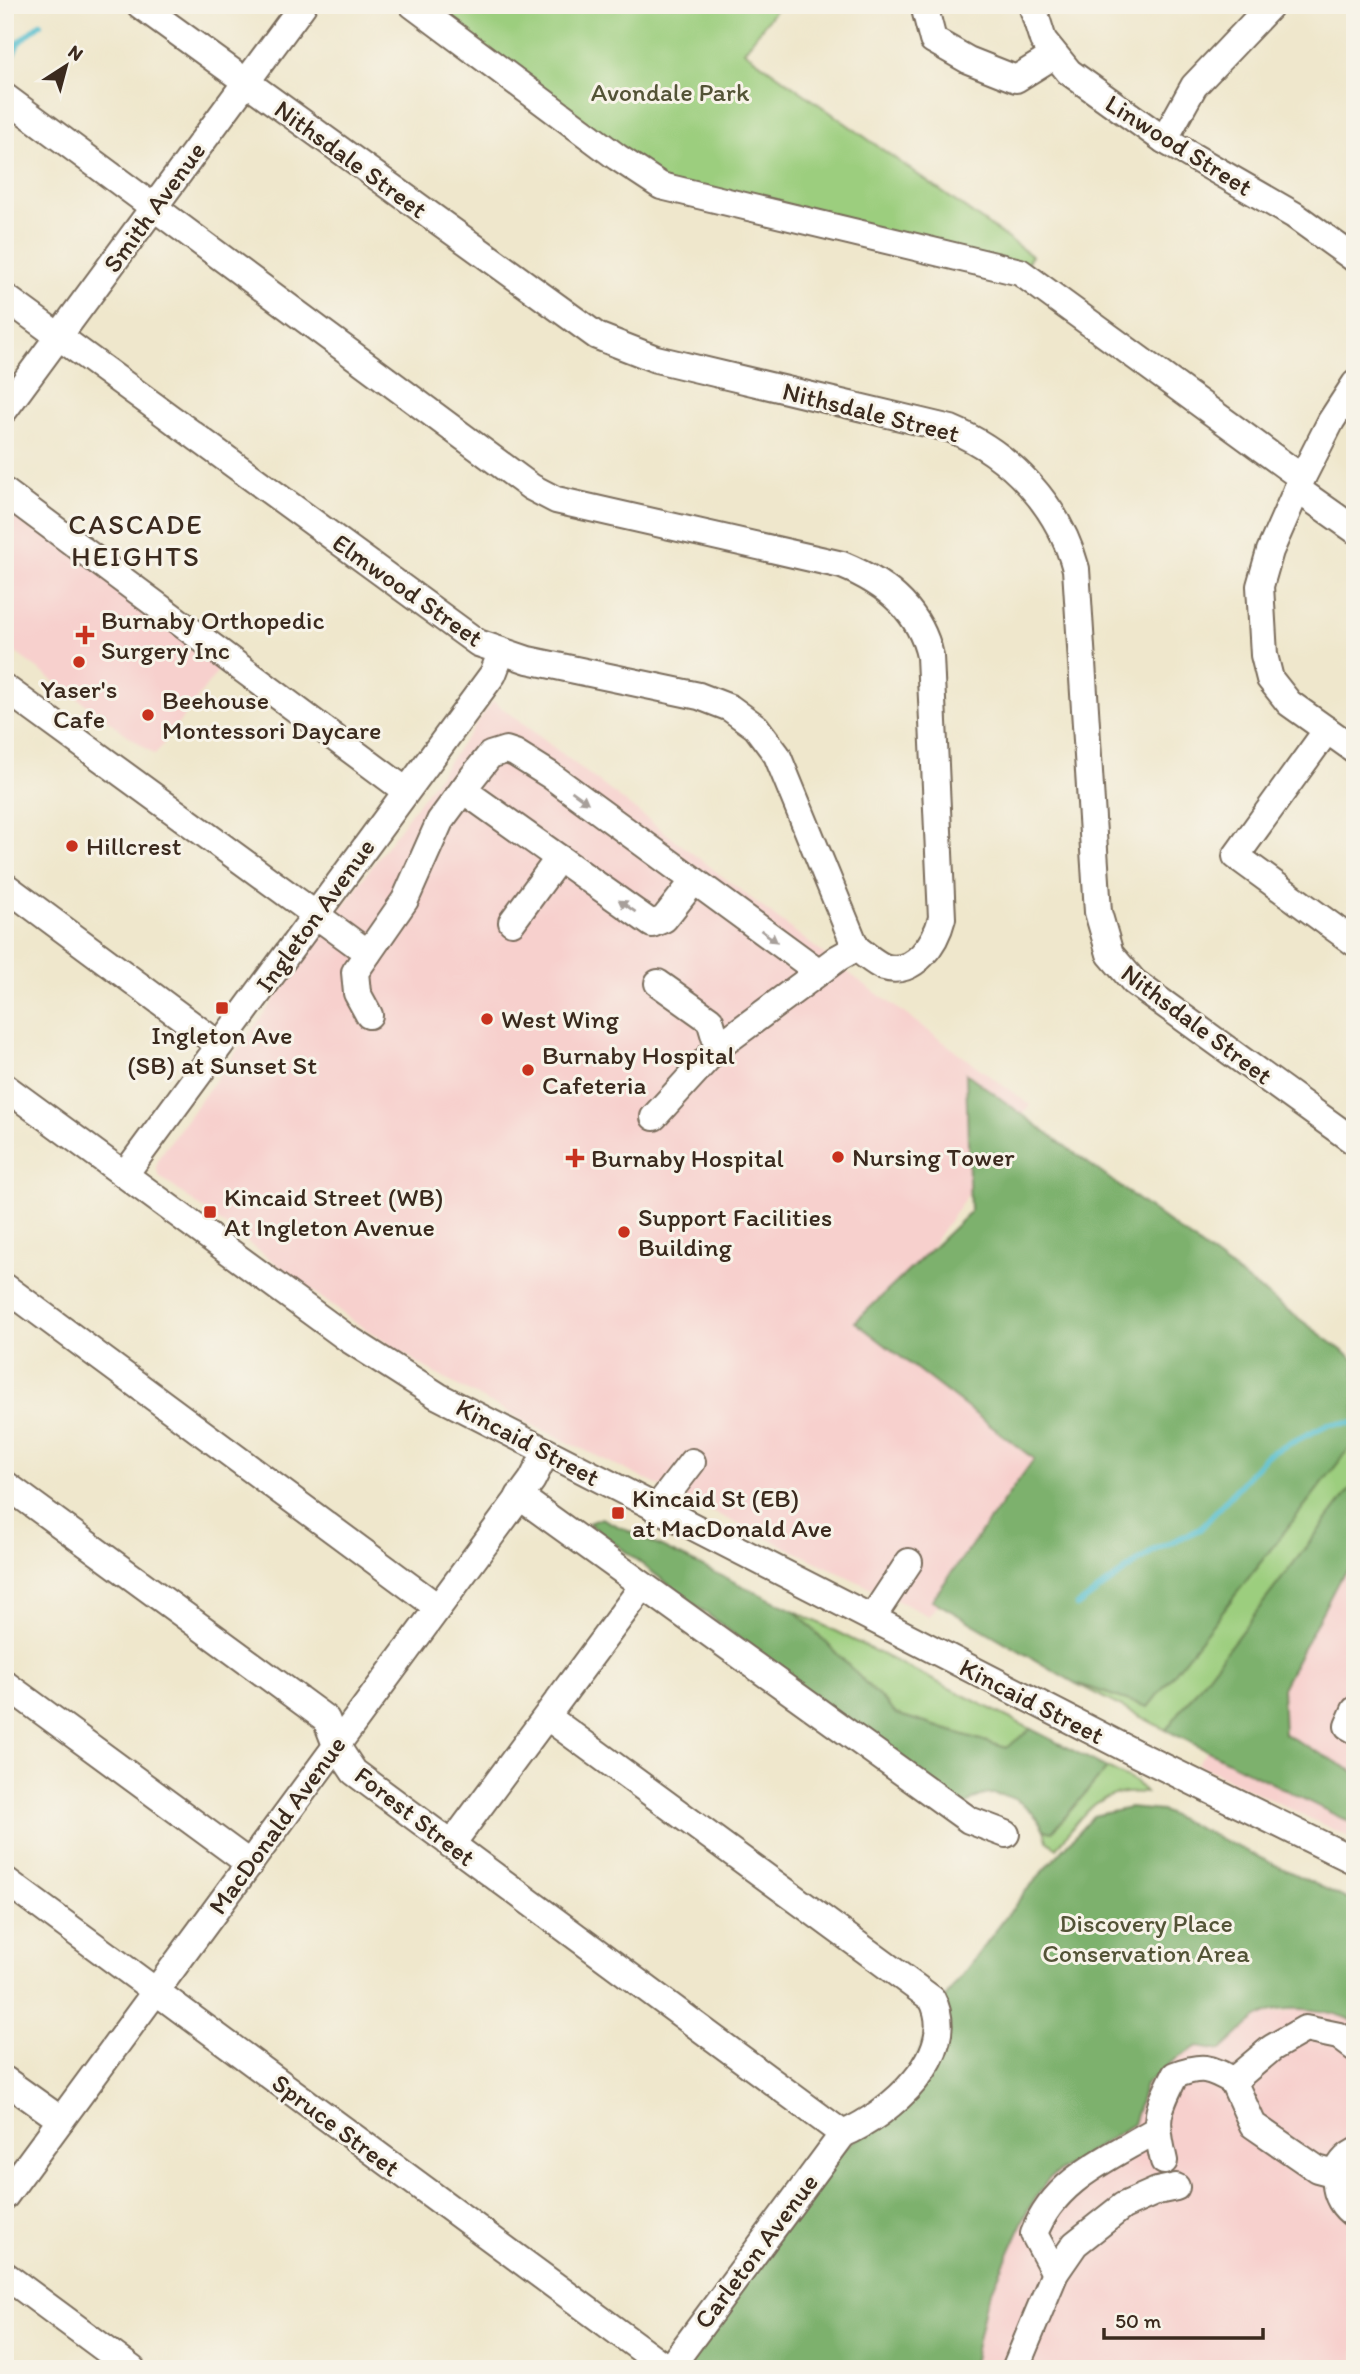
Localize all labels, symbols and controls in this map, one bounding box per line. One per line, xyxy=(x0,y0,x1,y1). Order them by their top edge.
north arrow xyxy=(32,32,102,102)
text: N xyxy=(64,40,88,66)
park label: Avondale Park xyxy=(591,76,750,108)
street label: Linwood Street xyxy=(1100,87,1259,203)
street label: Nithsdale Street xyxy=(268,93,434,225)
street label: Smith Avenue xyxy=(96,135,212,279)
street label: Nithsdale Street xyxy=(779,375,963,449)
district label: CASCADE HEIGHTS xyxy=(68,507,204,573)
street label: Elmwood Street xyxy=(327,526,490,654)
place label: Burnaby Orthopedic Surgery Inc xyxy=(101,604,325,666)
marker: Burnaby Orthopedic Surgery Inc xyxy=(75,625,95,645)
marker: Yaser's Cafe xyxy=(71,654,87,670)
place label: Yaser's Cafe xyxy=(41,673,117,735)
place label: Beehouse Montessori Daycare xyxy=(162,684,382,746)
marker: Beehouse Montessori Daycare xyxy=(140,707,156,723)
one-way arrow xyxy=(571,790,589,804)
place label: Hillcrest xyxy=(86,830,182,862)
street label: Ingleton Avenue xyxy=(248,832,382,998)
marker: Hillcrest xyxy=(64,838,80,854)
one-way arrow xyxy=(618,899,636,913)
one-way arrow xyxy=(760,929,778,943)
street label: Nithsdale Street xyxy=(1115,957,1279,1091)
marker: Ingleton Ave (SB) at Sunset St xyxy=(214,1000,230,1016)
place label: West Wing xyxy=(501,1003,620,1035)
marker: West Wing xyxy=(479,1011,495,1027)
place label: Ingleton Ave (SB) at Sunset St xyxy=(127,1019,317,1081)
place label: Burnaby Hospital Cafeteria xyxy=(542,1039,735,1101)
marker: Burnaby Hospital Cafeteria xyxy=(520,1062,536,1078)
place label: Nursing Tower xyxy=(852,1141,1015,1173)
place label: Burnaby Hospital xyxy=(591,1142,784,1174)
marker: Burnaby Hospital xyxy=(565,1148,585,1168)
marker: Nursing Tower xyxy=(830,1149,846,1165)
place label: Kincaid Street (WB) At Ingleton Avenue xyxy=(224,1181,443,1243)
place label: Support Facilities Building xyxy=(638,1201,832,1263)
marker: Kincaid Street (WB) At Ingleton Avenue xyxy=(202,1204,218,1220)
marker: Support Facilities Building xyxy=(616,1224,632,1240)
street label: Kincaid Street xyxy=(451,1391,605,1493)
place label: Kincaid St (EB) at MacDonald Ave xyxy=(632,1482,832,1544)
marker: Kincaid St (EB) at MacDonald Ave xyxy=(610,1505,626,1521)
street label: Kincaid Street xyxy=(954,1651,1110,1751)
street label: MacDonald Avenue xyxy=(201,1729,353,1921)
street label: Forest Street xyxy=(348,1759,482,1873)
park label: Discovery Place Conservation Area xyxy=(1042,1907,1250,1969)
street label: Spruce Street xyxy=(266,2067,406,2184)
street label: Carleton Avenue xyxy=(687,2167,825,2335)
scale bar xyxy=(1104,2297,1264,2341)
text: 50 m xyxy=(1115,2308,1162,2333)

